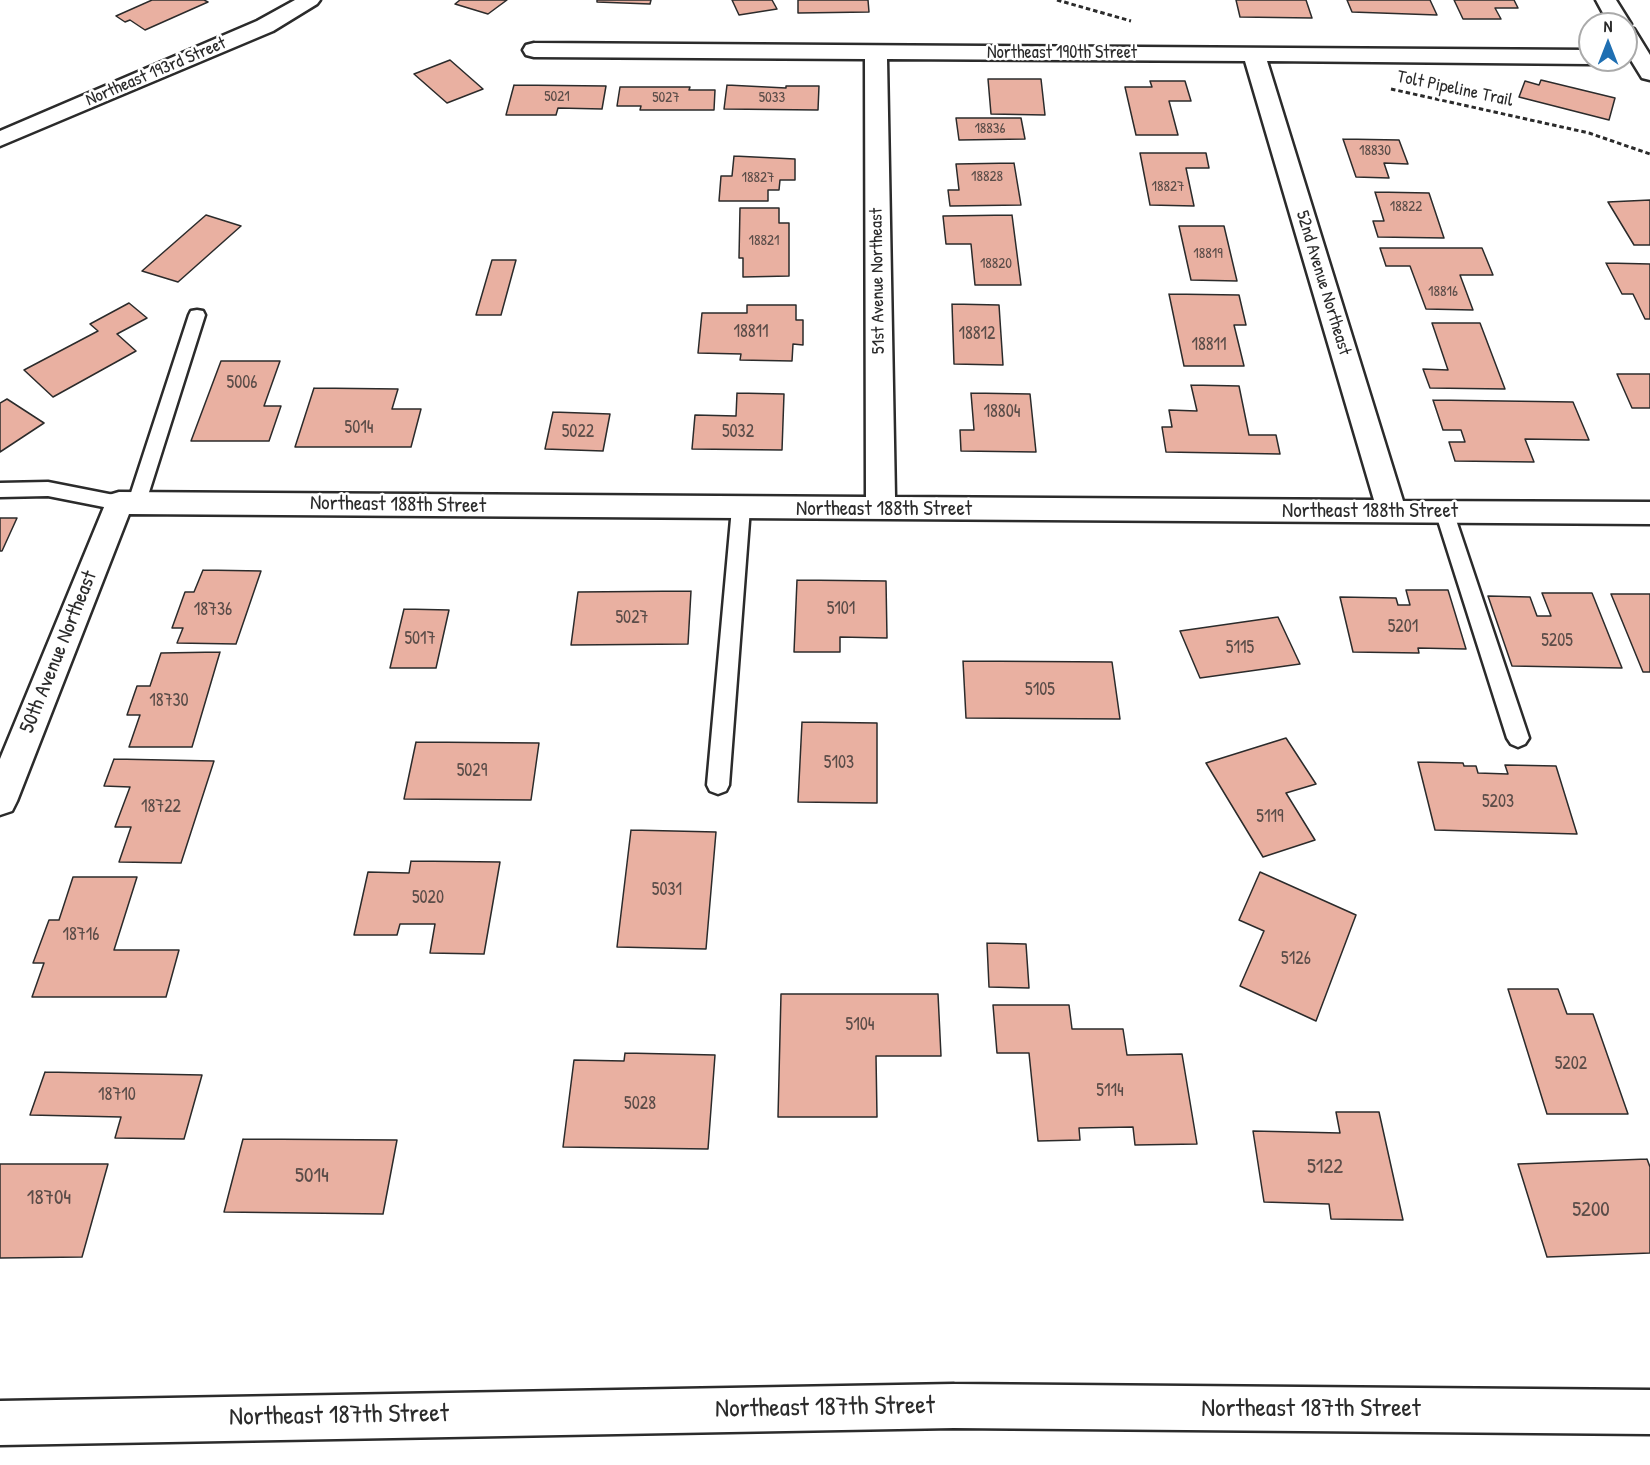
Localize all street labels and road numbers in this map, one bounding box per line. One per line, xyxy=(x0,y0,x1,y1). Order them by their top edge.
street label: Northeast 193rd Street xyxy=(83,33,229,111)
street label: Northeast 190th Street xyxy=(987,42,1137,64)
street label: Tolt Pipeline Trail xyxy=(1395,66,1515,112)
street label: 51st Avenue Northeast xyxy=(866,208,890,354)
street label: 52nd Avenue Northeast xyxy=(1291,208,1355,358)
street label: Northeast 188th Street xyxy=(310,491,486,519)
street label: Northeast 188th Street xyxy=(796,496,972,522)
street label: Northeast 188th Street xyxy=(1282,498,1458,524)
street label: 50th Avenue Northeast xyxy=(15,567,103,737)
street label: Northeast 187th Street xyxy=(715,1390,935,1426)
street label: Northeast 187th Street xyxy=(1201,1393,1421,1425)
street label: Northeast 187th Street xyxy=(229,1398,449,1434)

